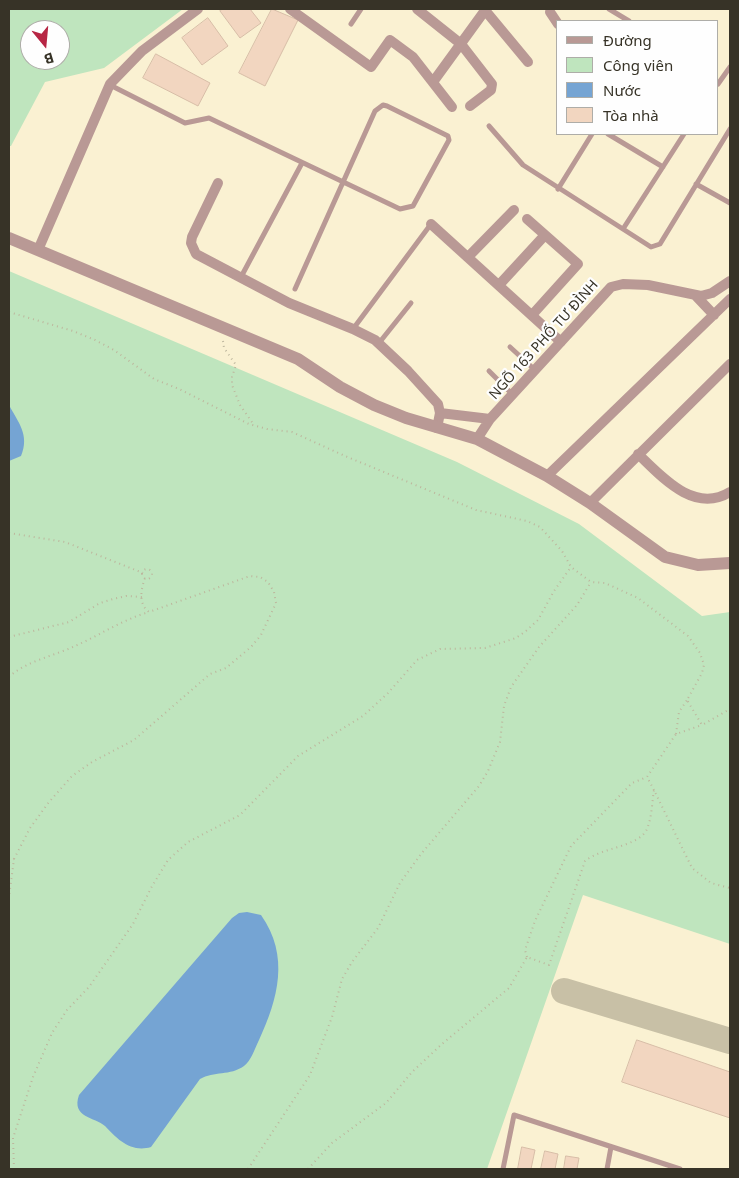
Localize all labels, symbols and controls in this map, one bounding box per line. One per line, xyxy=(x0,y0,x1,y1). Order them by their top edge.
north arrow xyxy=(20,20,70,70)
legend xyxy=(556,20,719,135)
text: Đường xyxy=(603,30,652,50)
text: B xyxy=(42,48,56,69)
text: Công viên xyxy=(603,55,673,75)
text: Nước xyxy=(603,80,641,100)
text: Tòa nhà xyxy=(603,105,659,125)
street label: NGÕ 163 PHỐ TƯ ĐÌNH xyxy=(486,277,602,403)

